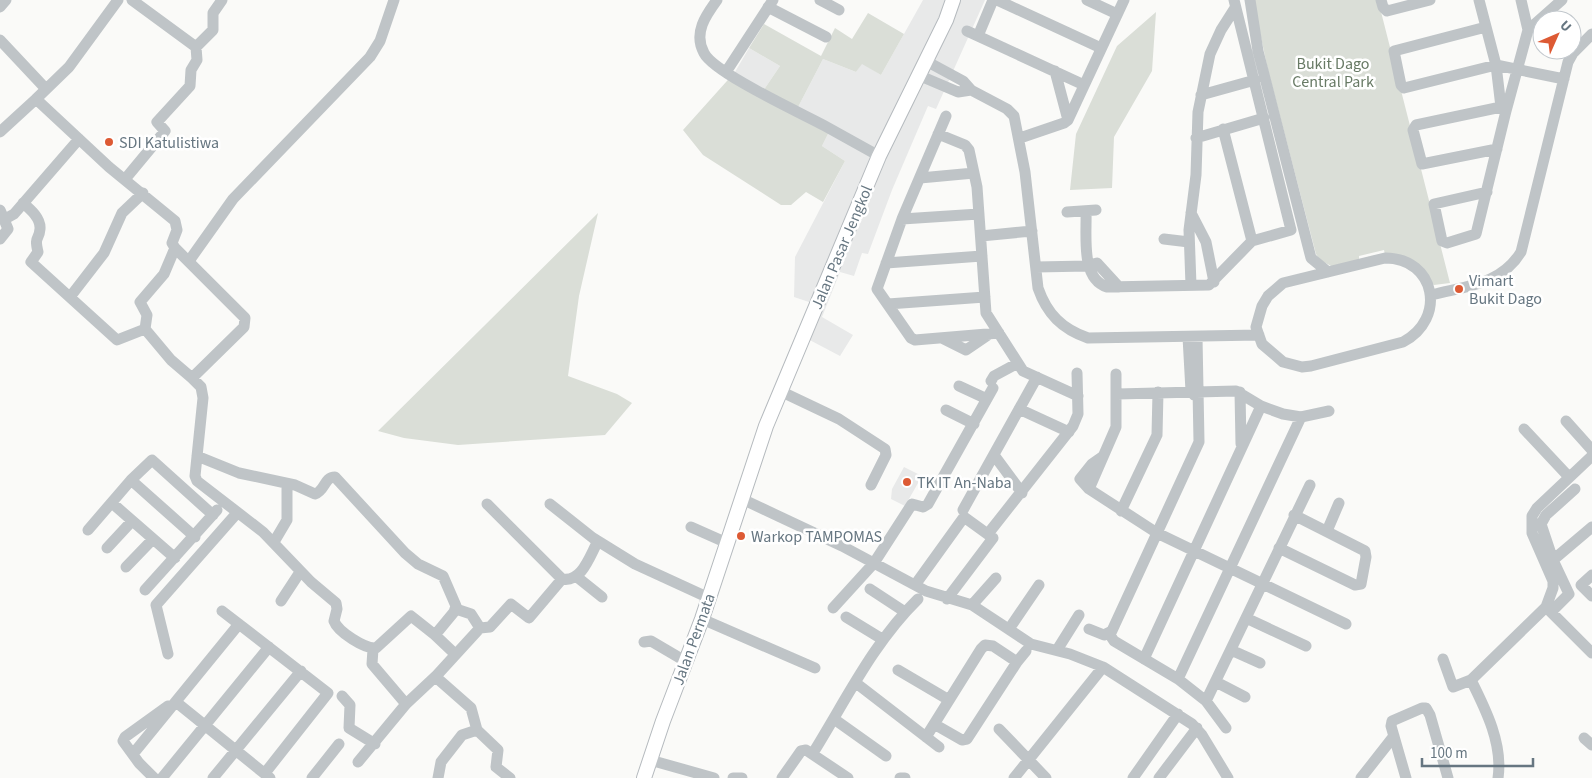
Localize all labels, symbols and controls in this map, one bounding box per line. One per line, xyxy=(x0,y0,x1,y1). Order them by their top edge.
north arrow xyxy=(1532,10,1582,60)
text: U xyxy=(1555,16,1576,37)
park label: Bukit Dago Central Park xyxy=(1292,53,1374,93)
place label: SDI Katulistiwa xyxy=(119,132,219,154)
marker: SDI Katulistiwa xyxy=(103,136,115,148)
street label: Jalan Pasar Jengkol xyxy=(806,182,878,313)
place label: Vimart Bukit Dago xyxy=(1469,270,1542,310)
marker: Vimart Bukit Dago xyxy=(1453,283,1465,295)
place label: TK IT An-Naba xyxy=(917,472,1012,494)
marker: TK IT An-Naba xyxy=(901,476,913,488)
place label: Warkop TAMPOMAS xyxy=(751,526,882,548)
marker: Warkop TAMPOMAS xyxy=(735,530,747,542)
street label: Jalan Permata xyxy=(667,590,721,688)
scale bar xyxy=(1422,736,1533,768)
text: 100 m xyxy=(1430,743,1468,764)

